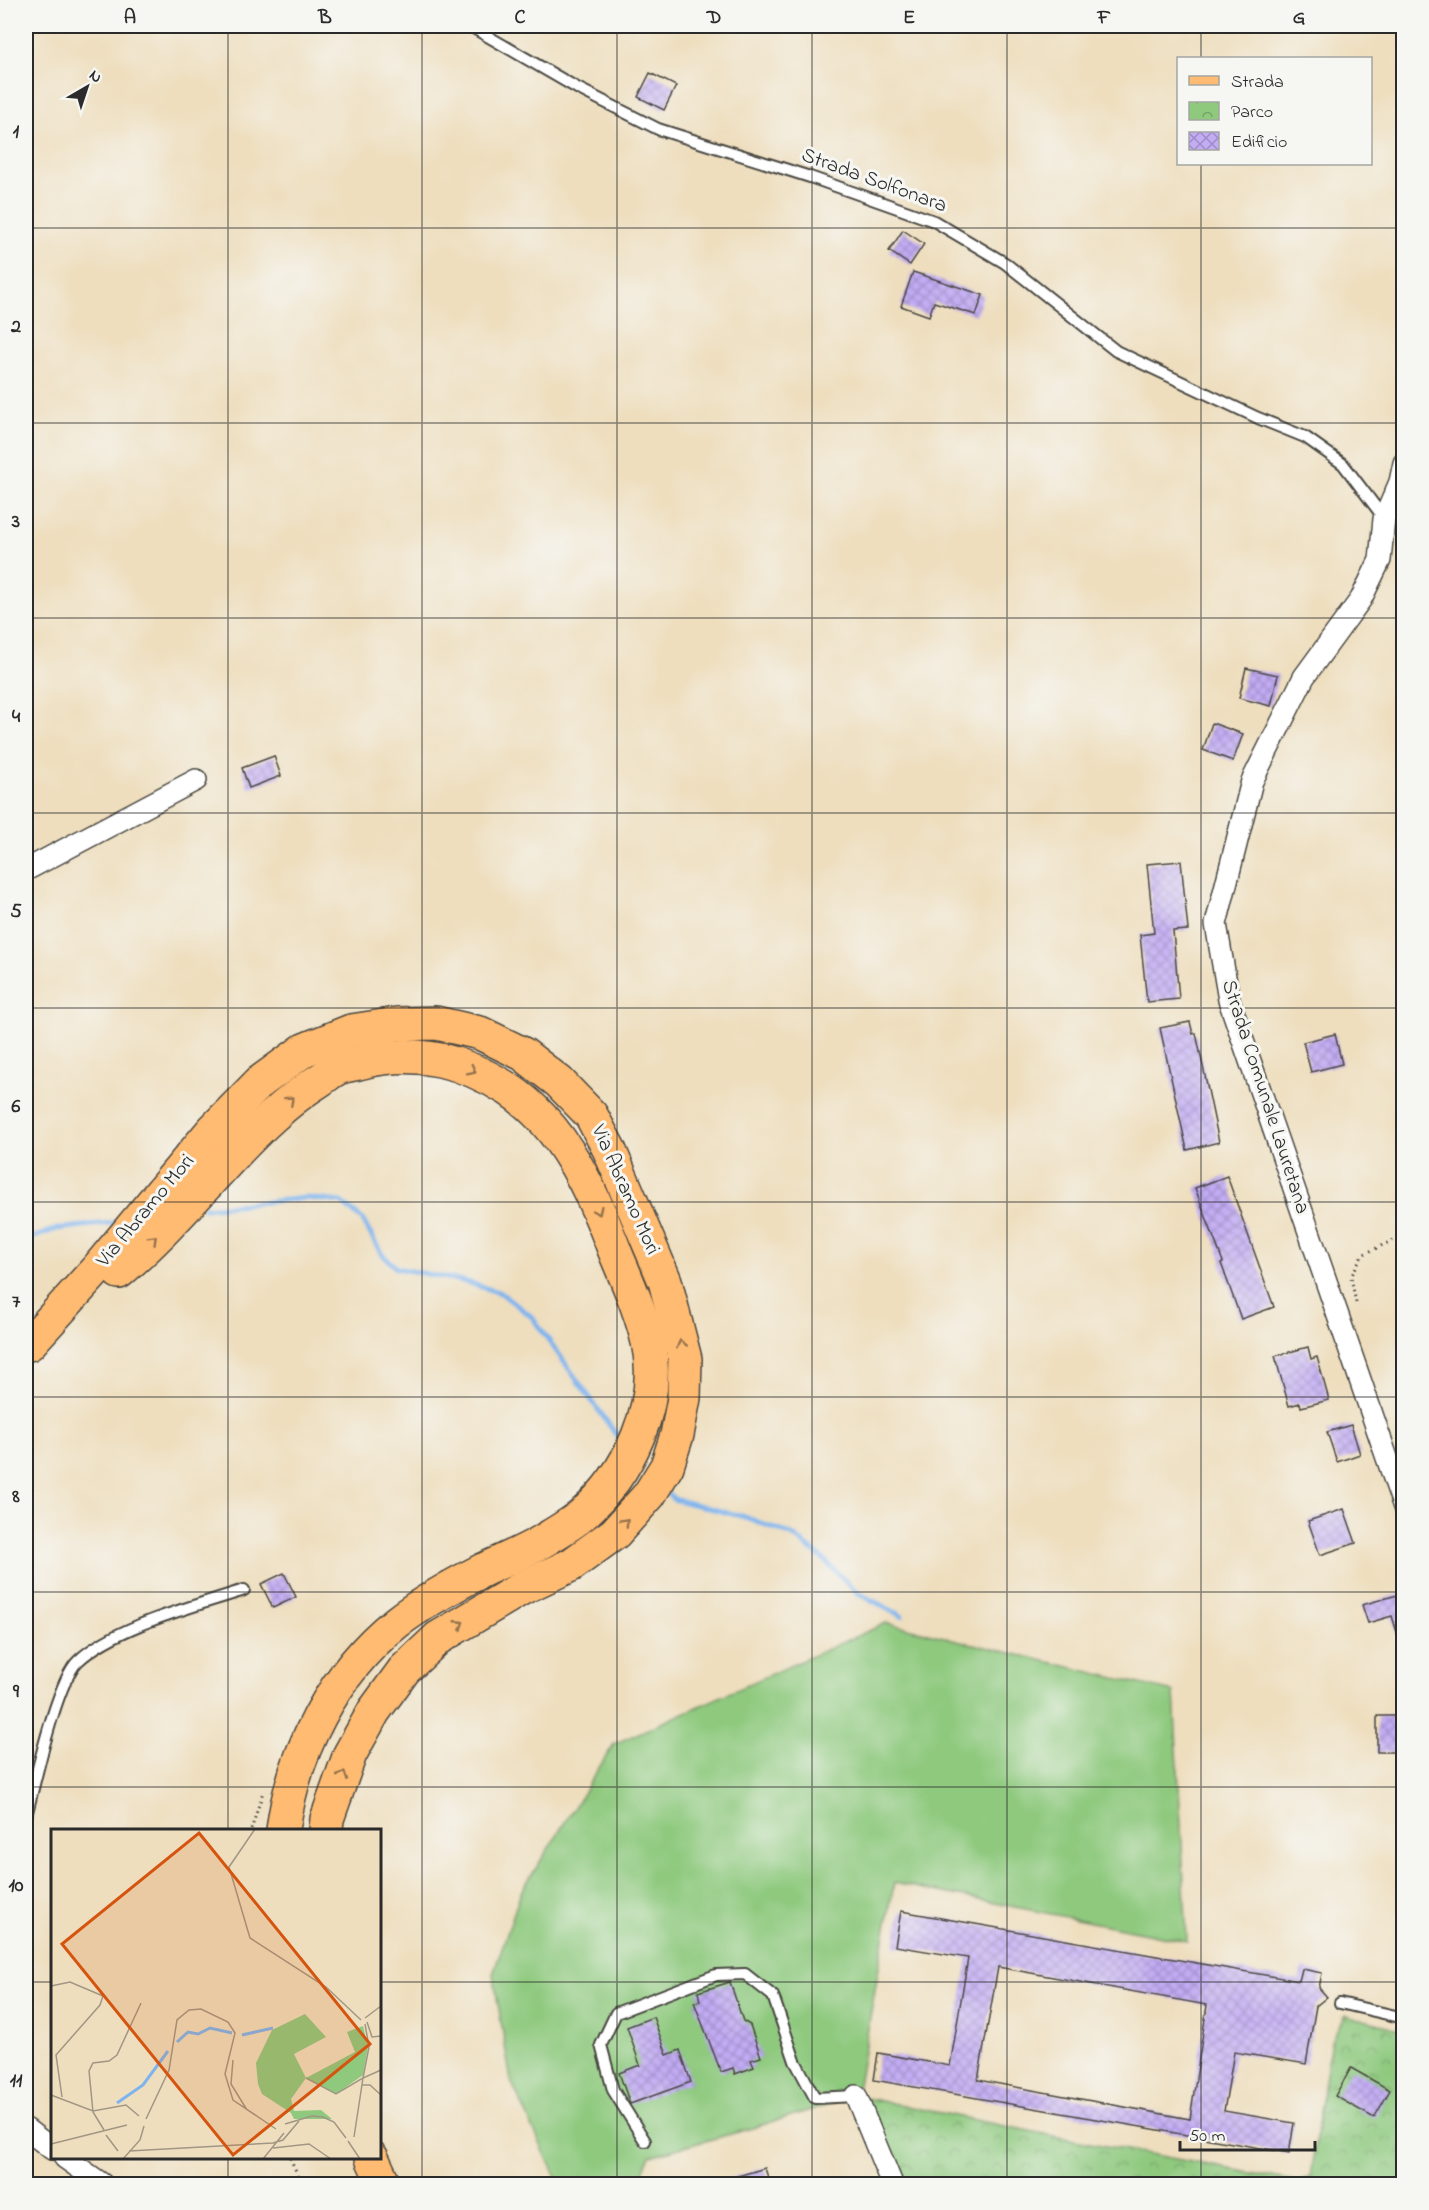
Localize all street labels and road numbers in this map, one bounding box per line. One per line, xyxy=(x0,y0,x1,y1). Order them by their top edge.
street label: Strada Solfonara xyxy=(797,141,951,221)
street label: Strada Comunale Lauretana xyxy=(1213,976,1317,1218)
street label: Via Abramo Mori xyxy=(583,1119,667,1260)
street label: Via Abramo Mori xyxy=(89,1148,202,1275)

